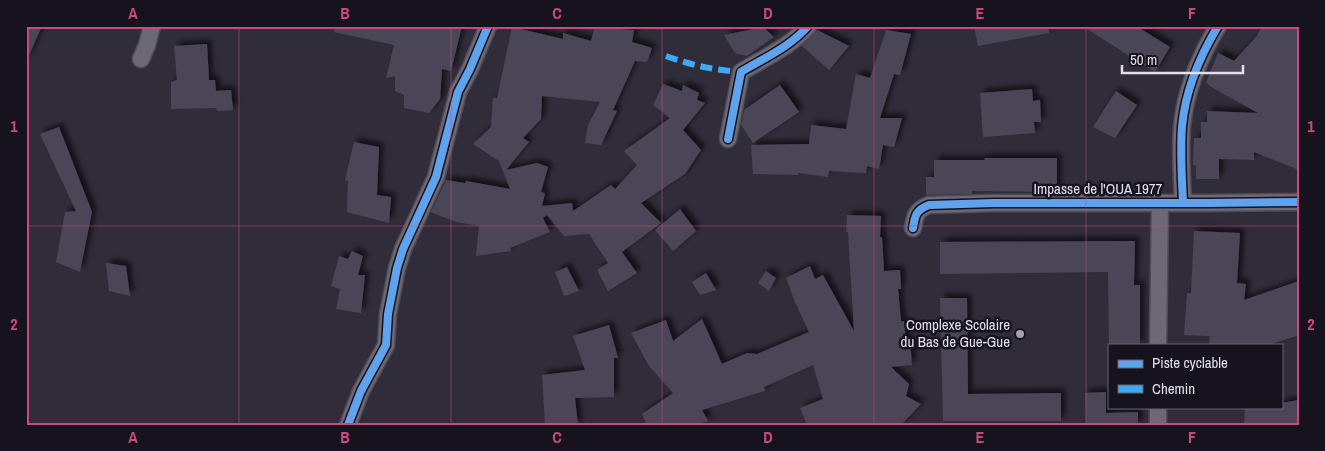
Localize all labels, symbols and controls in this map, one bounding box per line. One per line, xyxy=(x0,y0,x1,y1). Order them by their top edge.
text: A xyxy=(128,2,138,24)
text: B xyxy=(340,2,350,24)
text: C xyxy=(552,2,562,24)
text: D xyxy=(763,2,773,24)
text: E xyxy=(976,2,985,24)
text: F xyxy=(1188,2,1196,24)
scale bar xyxy=(1122,42,1244,74)
text: 50 m xyxy=(1130,49,1157,70)
text: 1 xyxy=(10,115,18,137)
text: 1 xyxy=(1307,115,1315,137)
street label: Impasse de l'OUA 1977 xyxy=(1034,178,1163,199)
text: 2 xyxy=(10,313,18,335)
text: 2 xyxy=(1307,313,1315,335)
place label: Complexe Scolaire du Bas de Gue-Gue xyxy=(901,314,1010,352)
marker: Complexe Scolaire du Bas de Gue-Gue xyxy=(1014,328,1026,340)
legend xyxy=(1108,344,1282,408)
text: Piste cyclable xyxy=(1152,352,1228,373)
text: Chemin xyxy=(1152,378,1195,399)
text: A xyxy=(128,426,138,448)
text: B xyxy=(340,426,350,448)
text: C xyxy=(552,426,562,448)
text: D xyxy=(763,426,773,448)
text: E xyxy=(976,426,985,448)
text: F xyxy=(1188,426,1196,448)

